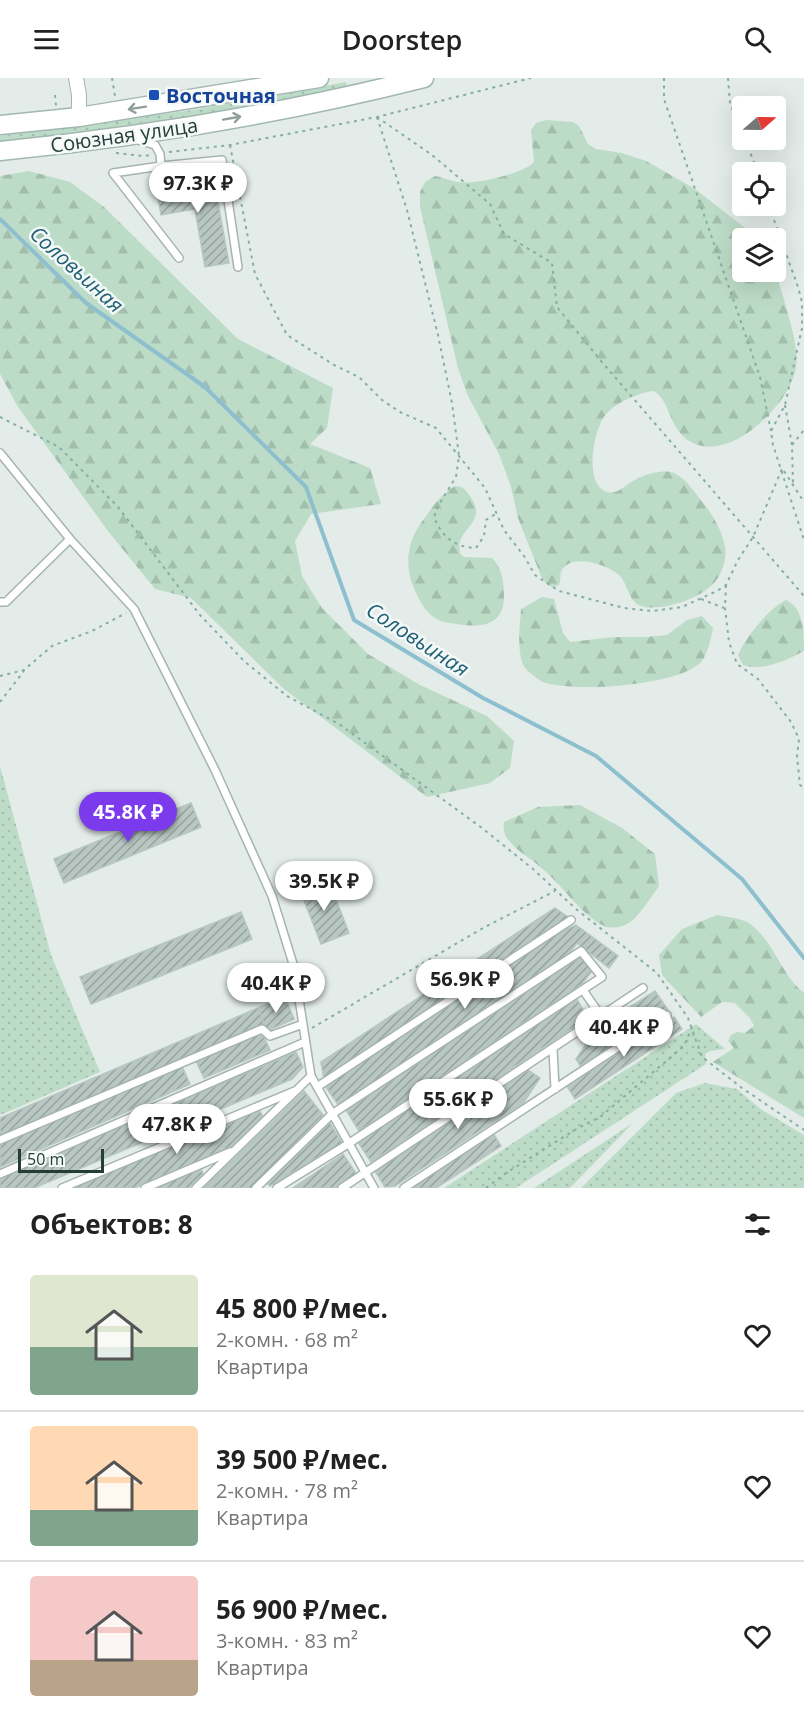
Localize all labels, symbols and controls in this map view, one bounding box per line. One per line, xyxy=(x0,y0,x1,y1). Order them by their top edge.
text: Doorstep xyxy=(342,21,462,58)
icon: menu xyxy=(30,23,63,56)
icon: search xyxy=(741,23,774,56)
place label: Восточная xyxy=(166,82,276,109)
marker: Восточная xyxy=(147,88,161,102)
north arrow xyxy=(732,96,786,150)
map controls xyxy=(732,96,786,282)
one-way arrow xyxy=(128,103,147,114)
street label: Союзная улица xyxy=(48,111,200,159)
one-way arrow xyxy=(221,112,241,123)
button: locate xyxy=(732,162,786,216)
pin: 97.3K ₽ xyxy=(143,163,253,214)
text: 97.3K ₽ xyxy=(163,169,233,196)
water label: Соловьиная xyxy=(24,219,130,319)
button: layers xyxy=(732,228,786,282)
water label: Соловьиная xyxy=(361,595,475,683)
pin: 45.8K ₽ xyxy=(73,792,183,843)
text: 45.8K ₽ xyxy=(93,798,163,825)
pin: 39.5K ₽ xyxy=(269,861,379,912)
text: 39.5K ₽ xyxy=(289,867,359,894)
pin: 56.9K ₽ xyxy=(410,959,520,1010)
pin: 40.4K ₽ xyxy=(221,963,331,1014)
text: 56.9K ₽ xyxy=(430,965,500,992)
text: 40.4K ₽ xyxy=(241,969,311,996)
pin: 40.4K ₽ xyxy=(569,1007,679,1058)
text: 40.4K ₽ xyxy=(589,1013,659,1040)
pin: 55.6K ₽ xyxy=(403,1079,513,1130)
text: 55.6K ₽ xyxy=(423,1085,493,1112)
pin: 47.8K ₽ xyxy=(122,1104,232,1155)
text: 47.8K ₽ xyxy=(142,1110,212,1137)
scale bar xyxy=(18,1146,104,1174)
text: 50 m xyxy=(27,1148,64,1170)
text: Объектов: 8 xyxy=(30,1206,193,1242)
icon: filters xyxy=(741,1208,774,1241)
text: 45 800 ₽/мес. xyxy=(216,1290,388,1326)
icon: home xyxy=(78,1299,150,1371)
icon: heart xyxy=(741,1319,774,1352)
text: 2-комн. · 68 m² xyxy=(216,1326,358,1353)
text: Квартира xyxy=(216,1353,309,1380)
text: 39 500 ₽/мес. xyxy=(216,1441,388,1477)
icon: home xyxy=(78,1450,150,1522)
icon: heart xyxy=(741,1470,774,1503)
text: 2-комн. · 78 m² xyxy=(216,1477,358,1504)
text: Квартира xyxy=(216,1504,309,1531)
text: 56 900 ₽/мес. xyxy=(216,1591,388,1627)
icon: home xyxy=(78,1600,150,1672)
icon: heart xyxy=(741,1620,774,1653)
text: 3-комн. · 83 m² xyxy=(216,1627,358,1654)
text: Квартира xyxy=(216,1654,309,1681)

